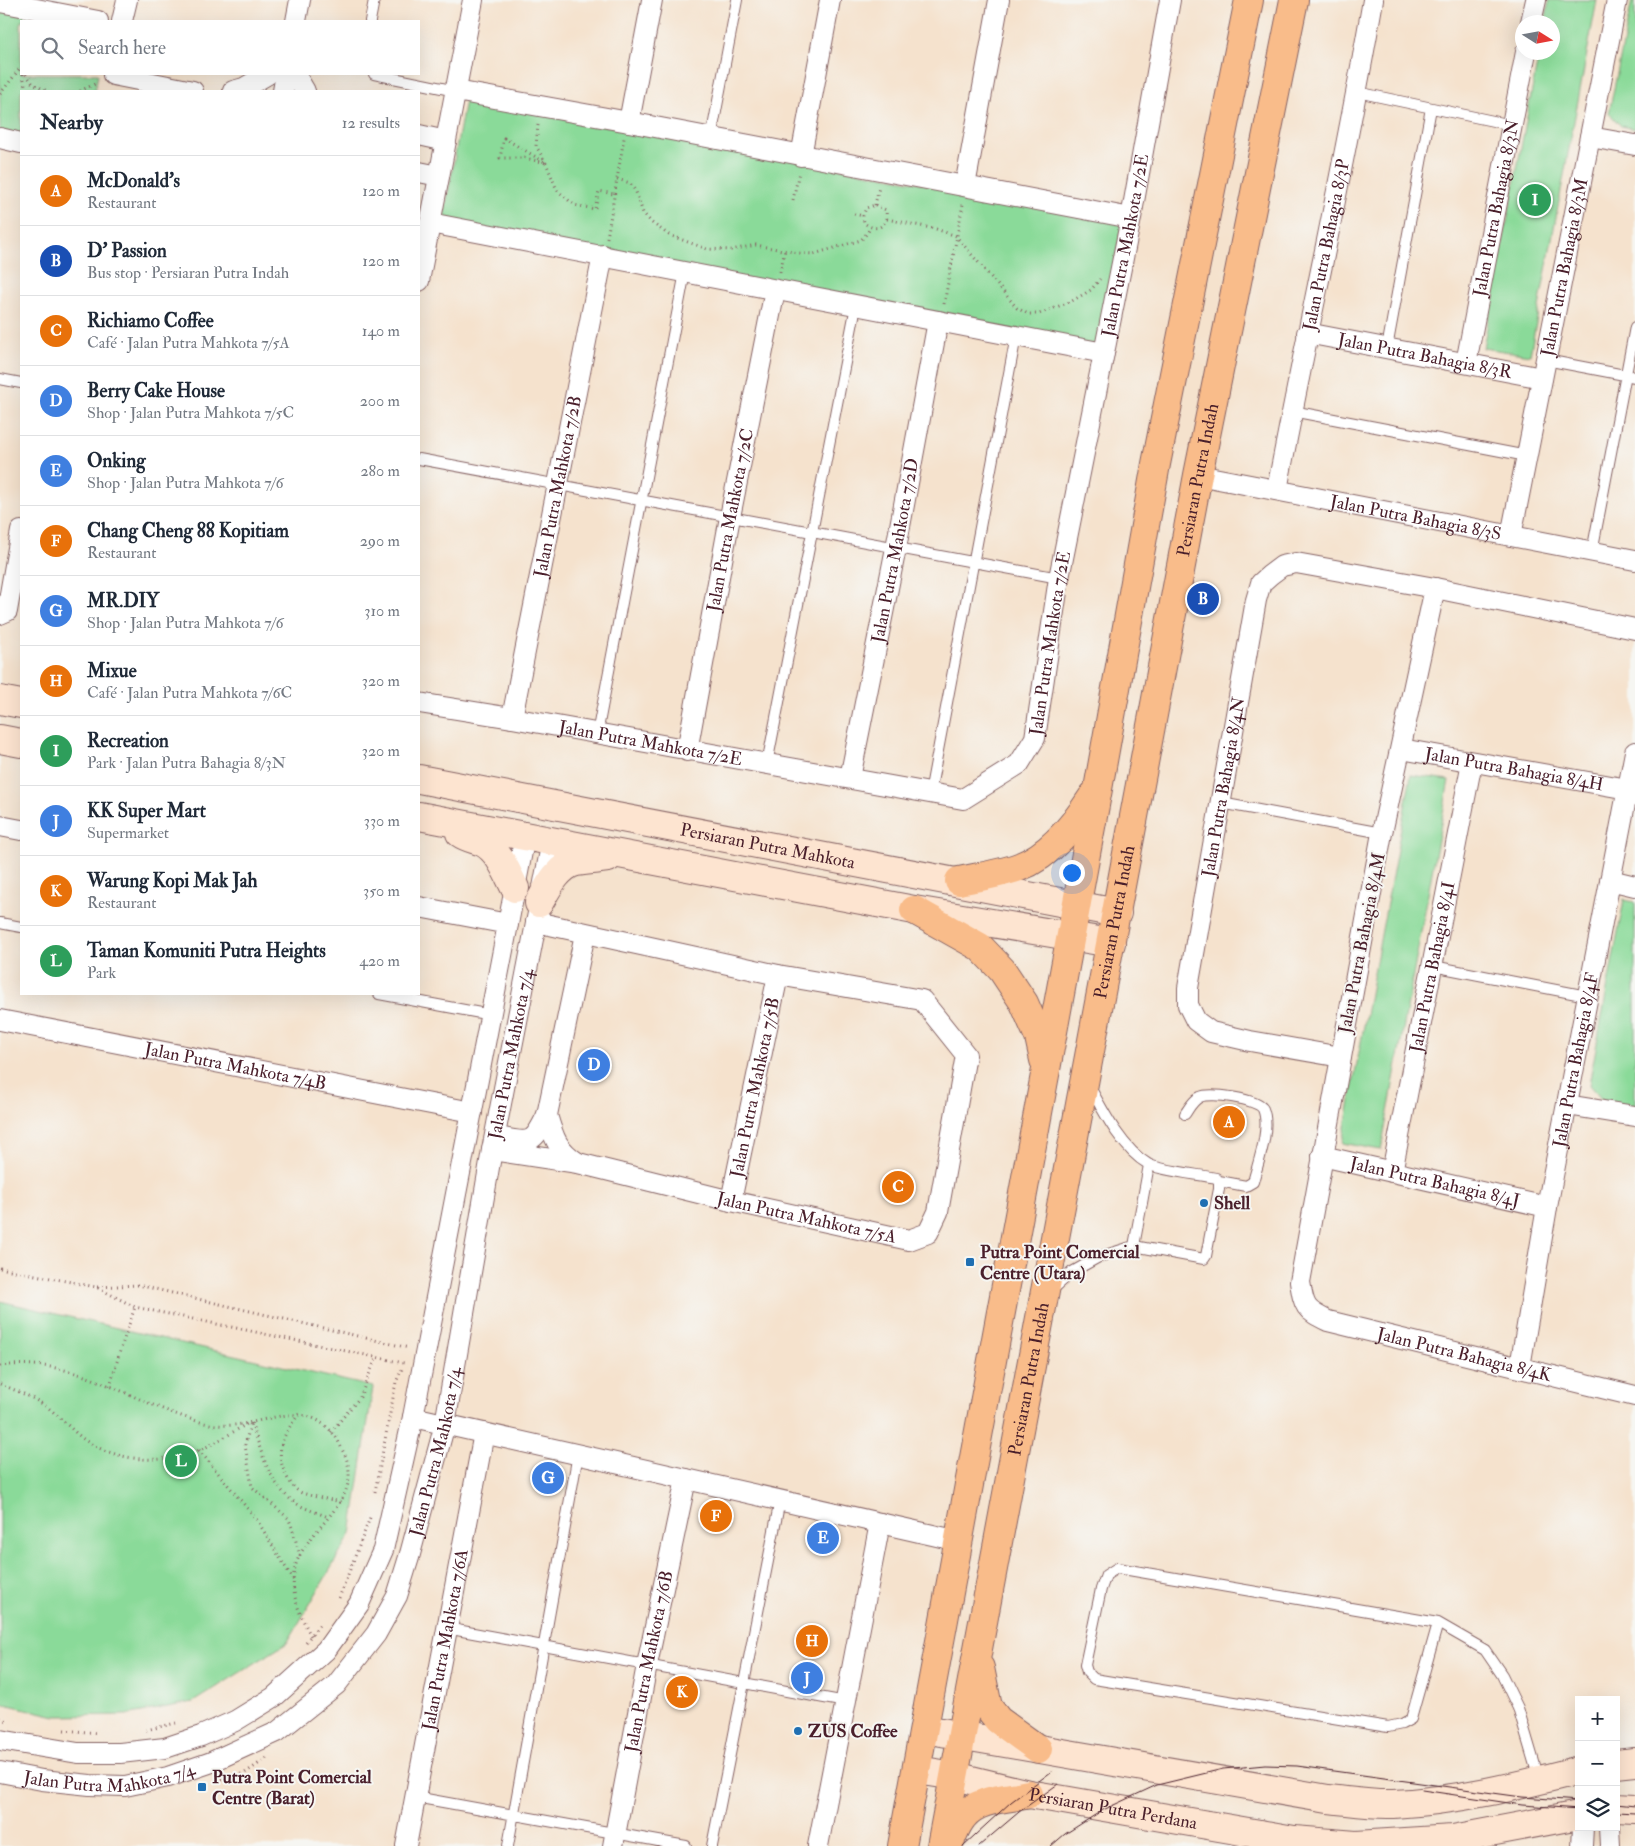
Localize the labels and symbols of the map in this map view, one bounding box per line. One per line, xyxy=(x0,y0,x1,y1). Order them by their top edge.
north arrow xyxy=(1515,15,1560,60)
street label: Jalan Putra Bahagia 8/3N xyxy=(1467,117,1524,299)
street label: Jalan Putra Mahkota 7/2E xyxy=(1096,152,1154,340)
street label: Jalan Putra Bahagia 8/3P xyxy=(1297,157,1355,334)
street label: Jalan Putra Bahagia 8/3M xyxy=(1535,176,1593,359)
pin: I xyxy=(1519,181,1551,219)
street label: Jalan Putra Bahagia 8/3R xyxy=(1335,327,1515,384)
street label: Jalan Putra Mahkota 7/2B xyxy=(528,394,587,580)
street label: Persiaran Putra Indah xyxy=(1171,401,1224,558)
street label: Jalan Putra Mahkota 7/2C xyxy=(701,426,759,615)
street label: Jalan Putra Mahkota 7/2D xyxy=(866,456,924,646)
street label: Jalan Putra Bahagia 8/3S xyxy=(1327,489,1504,545)
street label: Jalan Putra Mahkota 7/2E xyxy=(1024,549,1076,738)
pin: B xyxy=(1187,580,1219,618)
street label: Jalan Putra Bahagia 8/4N xyxy=(1196,695,1250,880)
street label: Jalan Putra Mahkota 7/2E xyxy=(556,715,744,771)
street label: Jalan Putra Bahagia 8/4H xyxy=(1422,742,1605,796)
street label: Persiaran Putra Mahkota xyxy=(678,818,858,874)
street label: Persiaran Putra Indah xyxy=(1089,843,1140,1001)
street label: Jalan Putra Bahagia 8/4M xyxy=(1333,851,1391,1036)
your location xyxy=(1059,860,1085,886)
street label: Jalan Putra Bahagia 8/4I xyxy=(1404,879,1460,1055)
street label: Jalan Putra Mahkota 7/4 xyxy=(483,966,539,1142)
street label: Jalan Putra Bahagia 8/4F xyxy=(1547,971,1604,1150)
street label: Jalan Putra Mahkota 7/5B xyxy=(724,995,785,1181)
street label: Jalan Putra Mahkota 7/4B xyxy=(142,1037,329,1095)
pin: D xyxy=(578,1046,610,1084)
pin: A xyxy=(1213,1103,1245,1141)
street label: Jalan Putra Bahagia 8/4J xyxy=(1347,1151,1522,1212)
pin: C xyxy=(882,1168,914,1206)
street label: Jalan Putra Mahkota 7/5A xyxy=(713,1186,899,1249)
place label: Shell xyxy=(1214,1192,1251,1215)
marker: Shell xyxy=(1198,1197,1210,1209)
place label: Putra Point Comercial Centre (Utara) xyxy=(980,1241,1140,1285)
marker: Putra Point Comercial Centre (Utara) xyxy=(964,1256,976,1268)
street label: Persiaran Putra Indah xyxy=(1003,1300,1054,1458)
street label: Jalan Putra Bahagia 8/4K xyxy=(1374,1322,1554,1387)
street label: Jalan Putra Mahkota 7/4 xyxy=(404,1364,466,1540)
pin: L xyxy=(165,1442,197,1480)
pin: G xyxy=(532,1459,564,1497)
pin: F xyxy=(700,1497,732,1535)
pin: E xyxy=(807,1519,839,1557)
street label: Jalan Putra Mahkota 7/6A xyxy=(416,1546,473,1733)
street label: Jalan Putra Mahkota 7/6B xyxy=(619,1568,678,1755)
pin: H xyxy=(796,1622,828,1660)
pin: J xyxy=(791,1659,823,1697)
pin: K xyxy=(666,1673,698,1711)
place label: ZUS Coffee xyxy=(808,1720,898,1743)
marker: ZUS Coffee xyxy=(792,1725,804,1737)
street label: Jalan Putra Mahkota 7/4 xyxy=(21,1757,199,1798)
place label: Putra Point Comercial Centre (Barat) xyxy=(212,1766,372,1810)
marker: Putra Point Comercial Centre (Barat) xyxy=(196,1781,208,1793)
street label: Persiaran Putra Perdana xyxy=(1027,1783,1200,1835)

